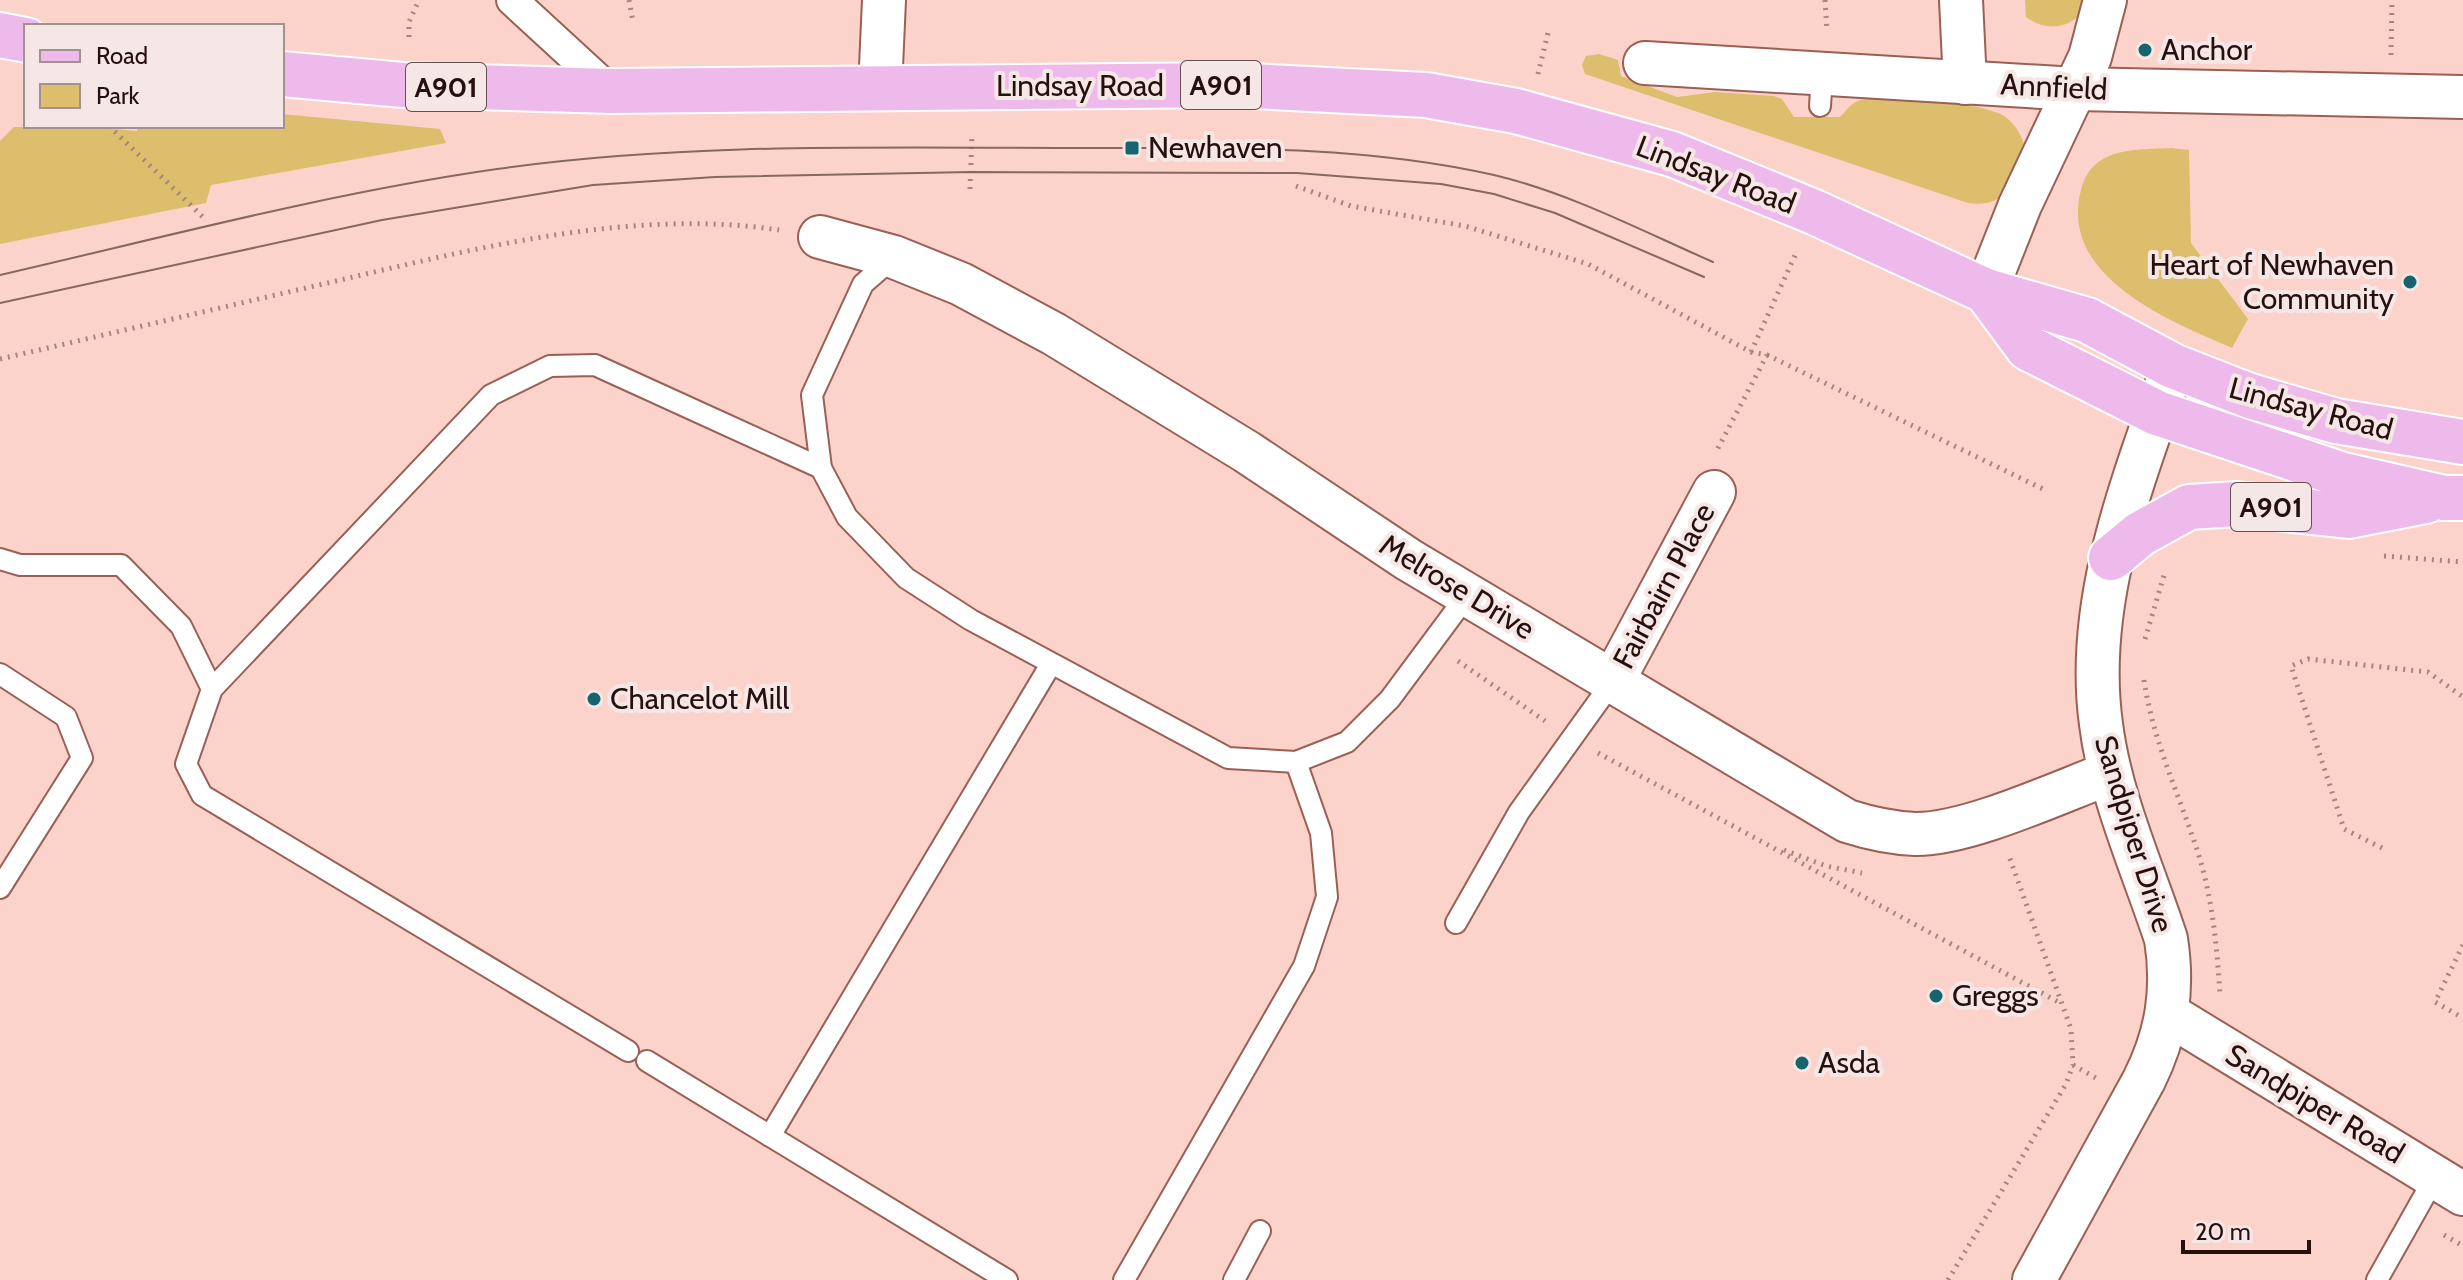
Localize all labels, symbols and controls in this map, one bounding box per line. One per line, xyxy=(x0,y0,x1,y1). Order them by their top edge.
legend xyxy=(24,24,284,128)
place label: Anchor xyxy=(2161,31,2253,68)
text: Road xyxy=(96,41,148,70)
marker: Anchor xyxy=(2136,41,2154,59)
road number: A901 xyxy=(1181,61,1261,109)
road number: A901 xyxy=(406,63,486,111)
street label: Annfield xyxy=(2000,65,2108,108)
street label: Lindsay Road xyxy=(996,67,1164,104)
text: Park xyxy=(96,81,139,110)
street label: Lindsay Road xyxy=(1631,127,1801,222)
place label: Newhaven xyxy=(1148,129,1283,166)
marker: Newhaven xyxy=(1123,139,1141,157)
place label: Heart of Newhaven Community xyxy=(2150,246,2394,317)
marker: Heart of Newhaven Community xyxy=(2401,273,2419,291)
street label: Lindsay Road xyxy=(2225,369,2397,448)
road number: A901 xyxy=(2231,483,2311,531)
street label: Fairbairn Place xyxy=(1605,497,1723,675)
street label: Melrose Drive xyxy=(1373,526,1541,647)
place label: Chancelot Mill xyxy=(610,680,789,717)
marker: Chancelot Mill xyxy=(585,690,603,708)
street label: Sandpiper Drive xyxy=(2087,731,2182,937)
place label: Greggs xyxy=(1952,977,2039,1014)
marker: Greggs xyxy=(1927,987,1945,1005)
street label: Sandpiper Road xyxy=(2219,1036,2411,1171)
place label: Asda xyxy=(1818,1044,1881,1081)
marker: Asda xyxy=(1793,1054,1811,1072)
scale bar xyxy=(2183,1204,2309,1254)
text: 20 m xyxy=(2195,1217,2251,1246)

